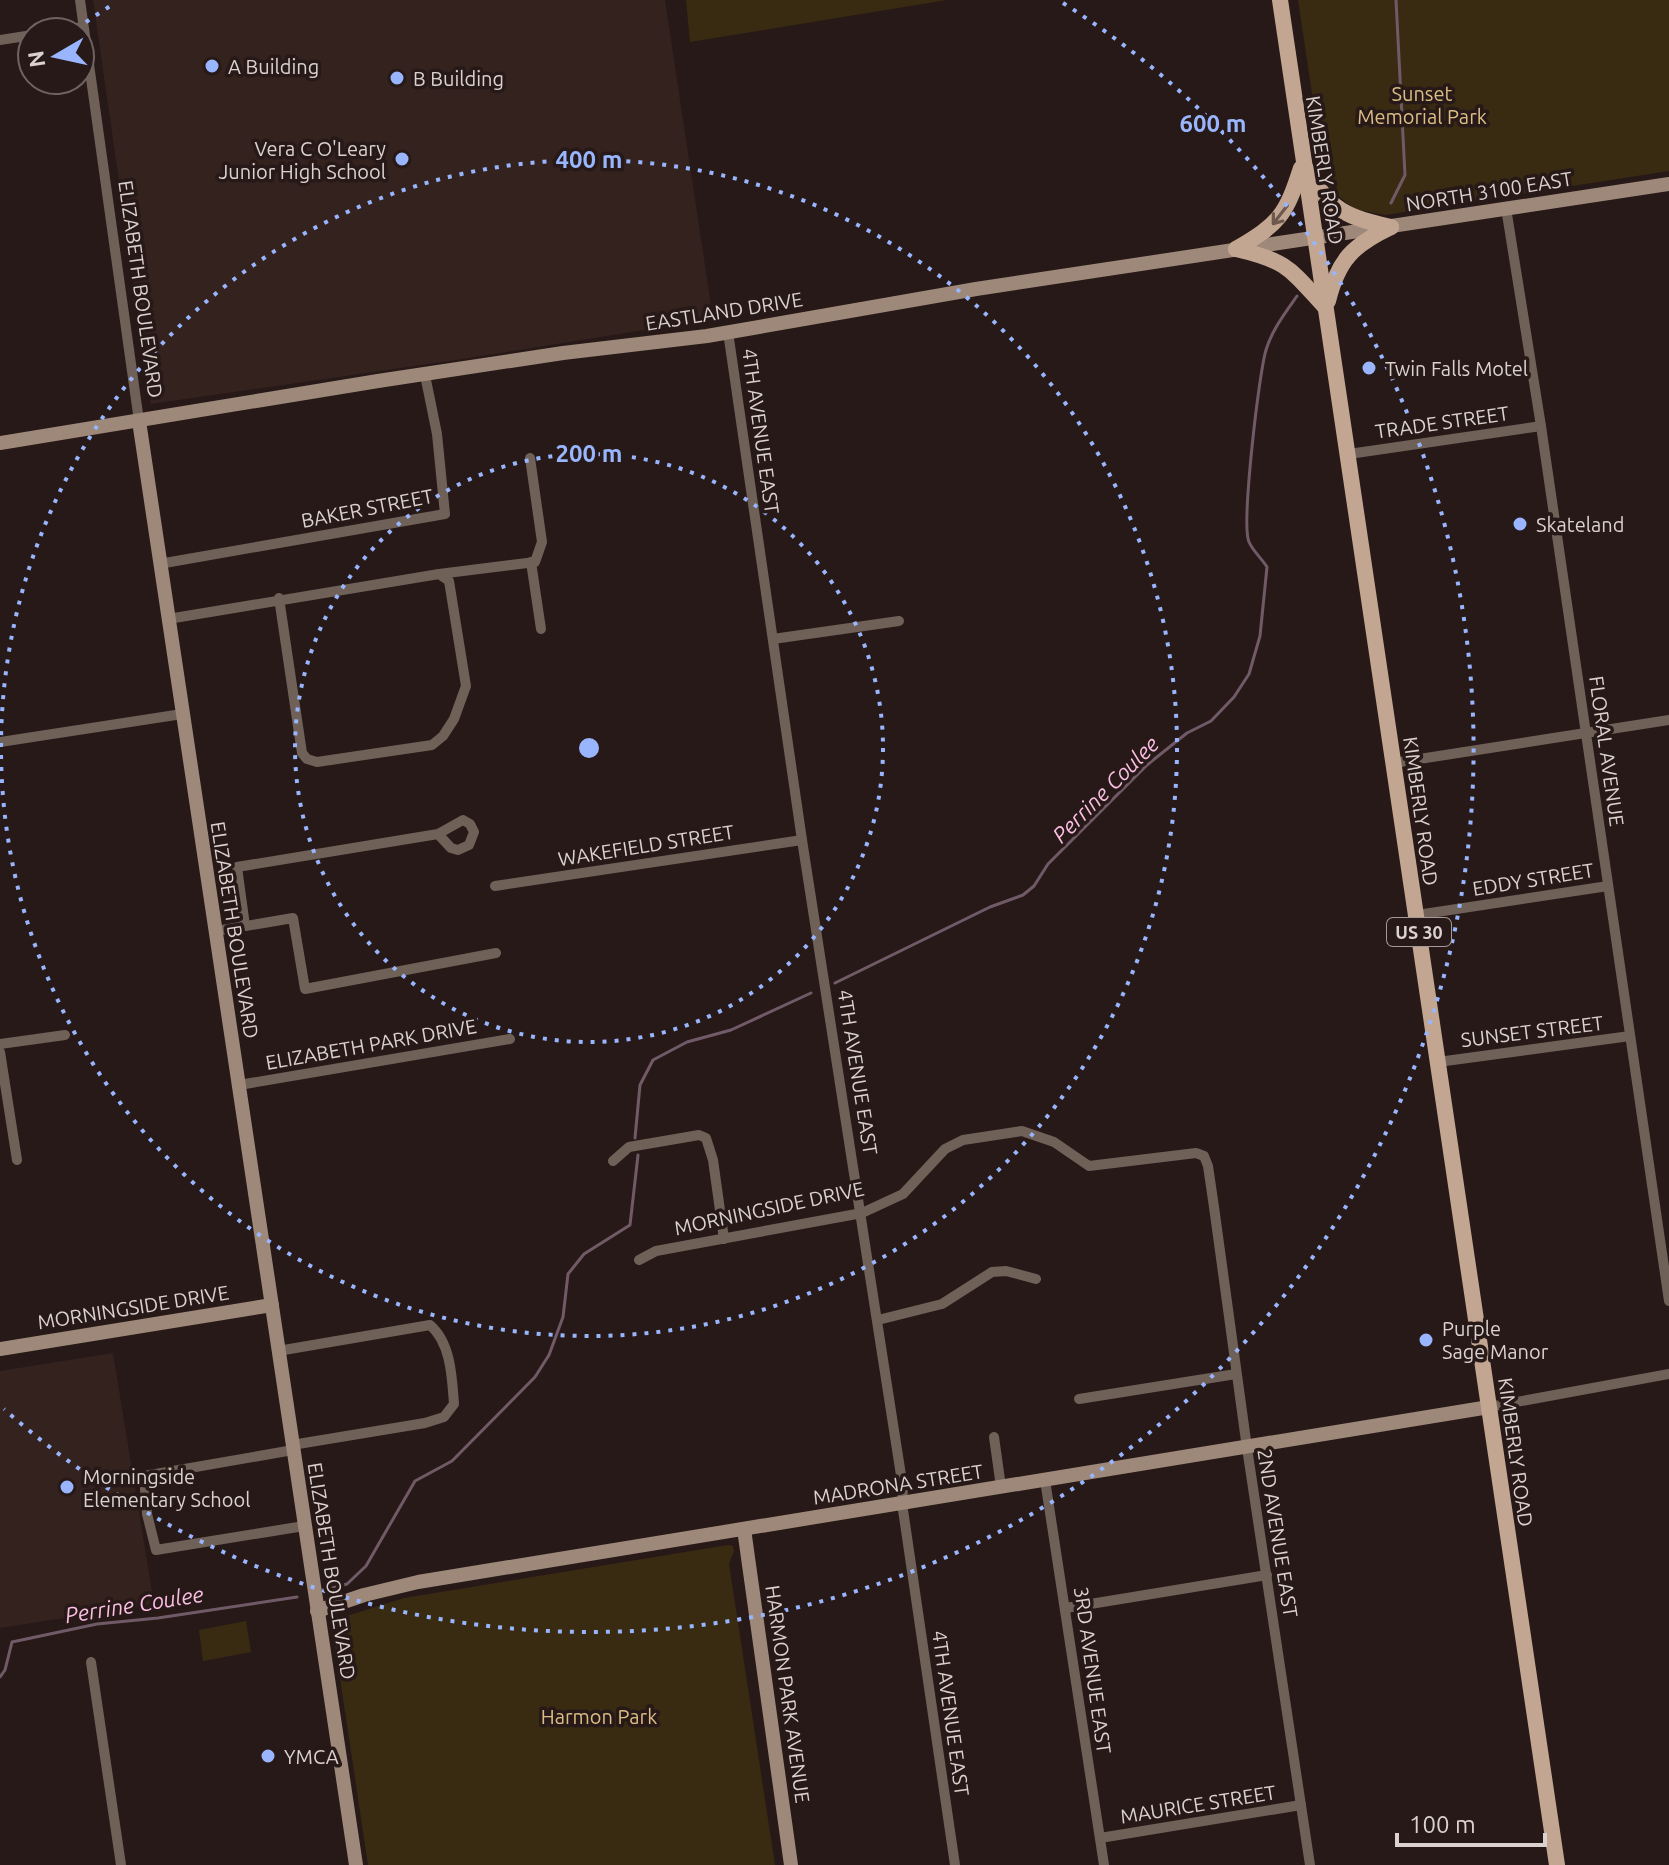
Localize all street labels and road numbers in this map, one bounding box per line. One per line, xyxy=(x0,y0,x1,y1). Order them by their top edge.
street label: KIMBERLY ROAD xyxy=(1302,94,1348,246)
street label: NORTH 3100 EAST xyxy=(1404,167,1574,215)
street label: ELIZABETH BOULEVARD xyxy=(114,179,168,399)
street label: EASTLAND DRIVE xyxy=(644,287,804,335)
street label: 4TH AVENUE EAST xyxy=(738,347,784,515)
street label: TRADE STREET xyxy=(1374,401,1510,443)
street label: BAKER STREET xyxy=(299,484,435,532)
street label: FLORAL AVENUE xyxy=(1585,674,1629,828)
street label: KIMBERLY ROAD xyxy=(1399,735,1443,887)
street label: ELIZABETH BOULEVARD xyxy=(206,820,264,1040)
street label: WAKEFIELD STREET xyxy=(556,820,736,870)
street label: EDDY STREET xyxy=(1471,858,1595,900)
road number: US 30 xyxy=(1387,918,1451,946)
street label: 4TH AVENUE EAST xyxy=(834,988,882,1156)
street label: SUNSET STREET xyxy=(1459,1011,1605,1051)
street label: ELIZABETH PARK DRIVE xyxy=(264,1014,478,1074)
street label: MORNINGSIDE DRIVE xyxy=(672,1177,866,1239)
street label: MORNINGSIDE DRIVE xyxy=(36,1281,230,1333)
street label: KIMBERLY ROAD xyxy=(1494,1376,1538,1528)
street label: 2ND AVENUE EAST xyxy=(1253,1447,1303,1619)
street label: MADRONA STREET xyxy=(811,1459,985,1509)
street label: ELIZABETH BOULEVARD xyxy=(303,1461,361,1681)
street label: HARMON PARK AVENUE xyxy=(761,1584,815,1804)
street label: 3RD AVENUE EAST xyxy=(1070,1585,1116,1755)
street label: 4TH AVENUE EAST xyxy=(928,1629,974,1797)
street label: MAURICE STREET xyxy=(1119,1780,1277,1828)

